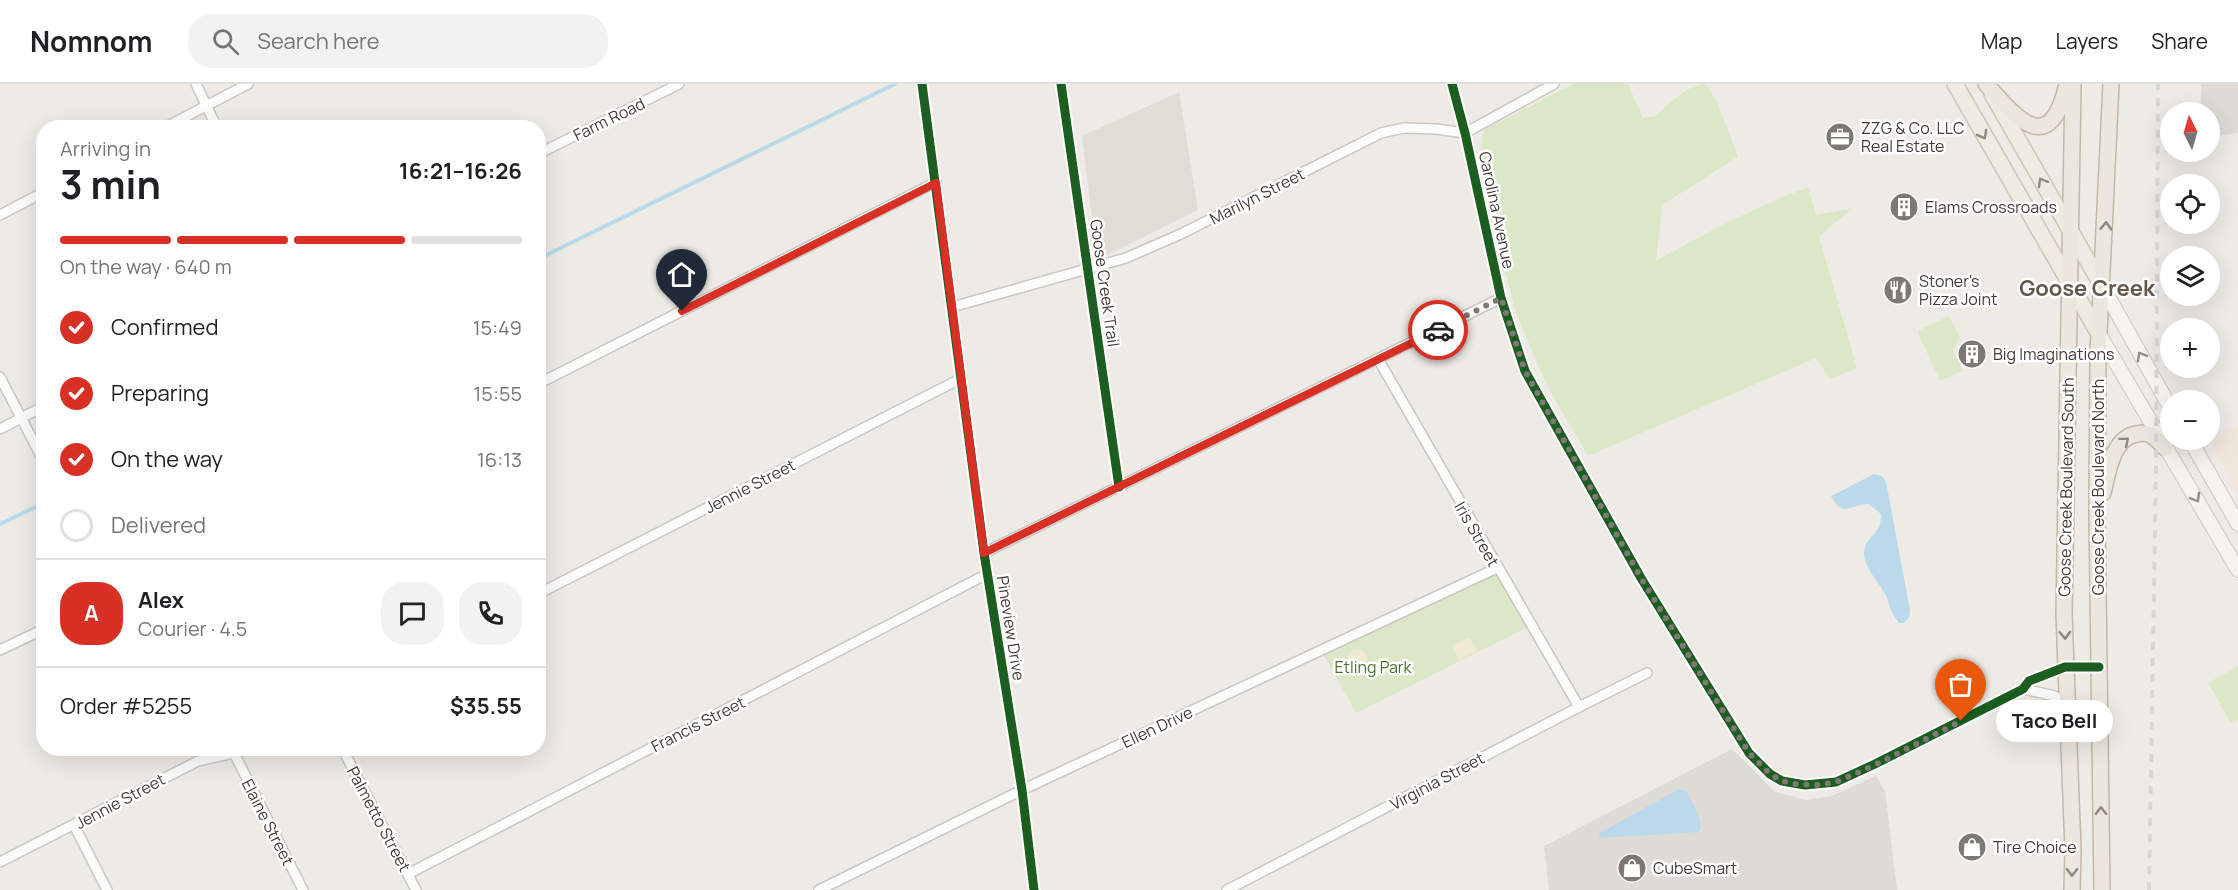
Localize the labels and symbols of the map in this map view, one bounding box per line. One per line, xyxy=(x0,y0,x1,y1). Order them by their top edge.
street label: Farm Road xyxy=(570,92,648,146)
north arrow xyxy=(2160,102,2220,162)
place label: ZZG & Co. LLC Real Estate xyxy=(1861,117,1964,157)
office icon: ZZG & Co. LLC Real Estate xyxy=(1824,121,1856,153)
one-way arrow xyxy=(1976,129,1988,139)
street label: Carolina Avenue xyxy=(1474,149,1520,271)
street label: Marilyn Street xyxy=(1206,163,1308,229)
one-way arrow xyxy=(2037,178,2049,188)
building icon: Elams Crossroads xyxy=(1888,191,1920,223)
place label: Elams Crossroads xyxy=(1925,196,2057,218)
street label: Goose Creek Trail xyxy=(1085,218,1125,348)
one-way arrow xyxy=(2099,222,2112,231)
pin xyxy=(656,249,707,311)
place label: Stoner's Pizza Joint xyxy=(1919,270,1997,310)
district label: Goose Creek xyxy=(2019,273,2156,303)
restaurant icon: Stoner's Pizza Joint xyxy=(1882,274,1914,306)
courier xyxy=(1408,300,1468,360)
building icon: Big Imaginations xyxy=(1956,338,1988,370)
place label: Big Imaginations xyxy=(1993,343,2115,365)
one-way arrow xyxy=(2137,352,2148,362)
street label: Goose Creek Boulevard South xyxy=(2053,377,2079,597)
street label: Goose Creek Boulevard North xyxy=(2087,379,2109,595)
one-way arrow xyxy=(2119,437,2130,448)
street label: Jennie Street xyxy=(701,454,799,518)
one-way arrow xyxy=(2189,492,2200,502)
street label: Iris Street xyxy=(1450,497,1504,571)
street label: Pineview Drive xyxy=(992,574,1030,682)
one-way arrow xyxy=(2058,631,2071,640)
park label: Etling Park xyxy=(1334,656,1413,678)
pin xyxy=(1935,659,1986,721)
street label: Francis Street xyxy=(647,691,749,757)
callout: Taco Bell xyxy=(1997,700,2114,742)
street label: Ellen Drive xyxy=(1118,701,1196,753)
street label: Virginia Street xyxy=(1386,747,1488,815)
street label: Palmetto Street xyxy=(342,762,416,876)
street label: Jennie Street xyxy=(71,768,169,834)
street label: Elaine Street xyxy=(237,775,299,869)
one-way arrow xyxy=(2095,806,2108,815)
shop icon: Tire Choice xyxy=(1956,831,1988,863)
place label: Tire Choice xyxy=(1993,836,2077,858)
shop icon: CubeSmart xyxy=(1616,852,1648,884)
place label: CubeSmart xyxy=(1653,857,1737,879)
one-way arrow xyxy=(2066,868,2079,877)

